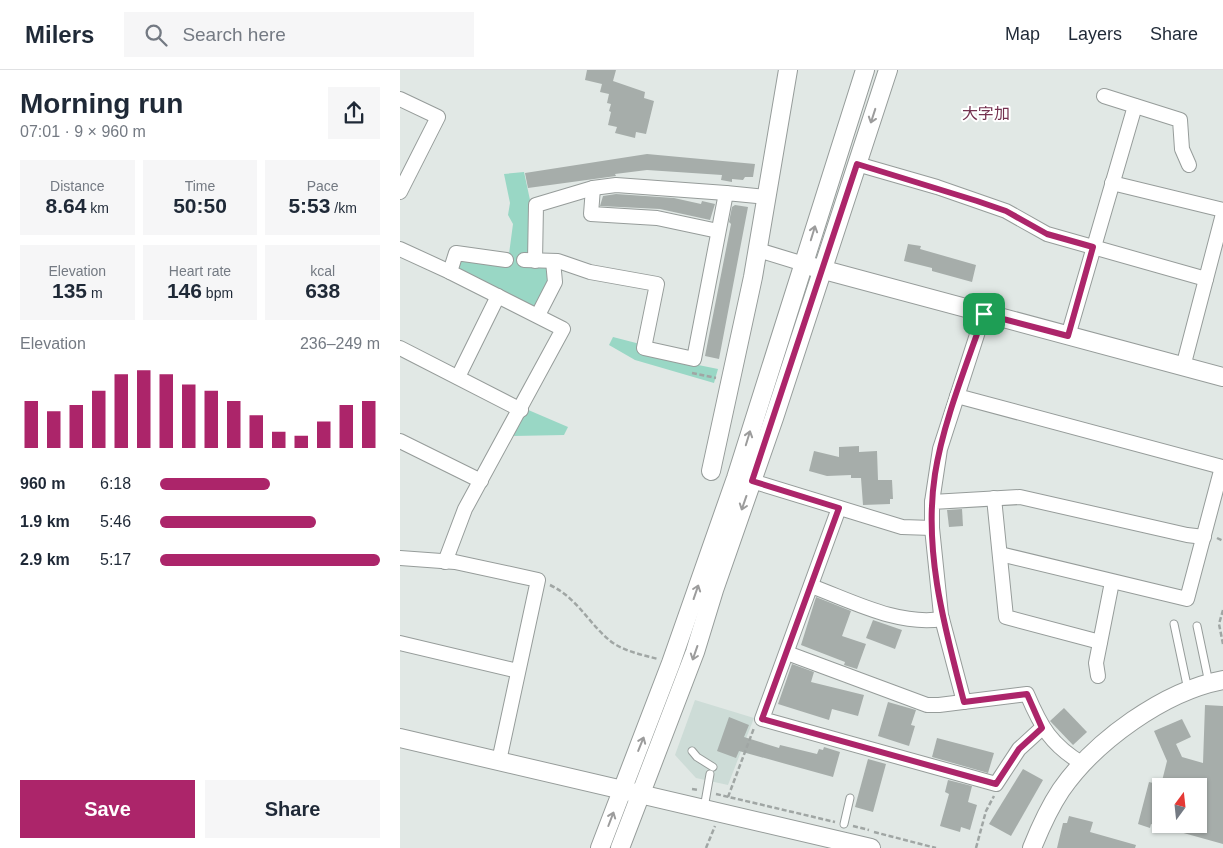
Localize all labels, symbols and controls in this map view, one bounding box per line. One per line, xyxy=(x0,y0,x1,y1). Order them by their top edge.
search box xyxy=(124,12,474,57)
text: Milers xyxy=(25,21,94,48)
icon: search xyxy=(142,21,170,49)
text: Search here xyxy=(182,24,286,45)
text: Map xyxy=(1005,24,1040,44)
text: Layers xyxy=(1068,24,1122,44)
text: Share xyxy=(1150,24,1198,44)
button: share xyxy=(328,87,380,139)
text: Morning run xyxy=(20,88,183,119)
district label: 大字加 xyxy=(962,105,1010,122)
one-way arrow xyxy=(867,108,877,124)
text: 07:01 · 9 × 960 m xyxy=(20,123,146,140)
text: Distance xyxy=(50,178,105,194)
text: Time xyxy=(185,178,215,194)
text: Pace xyxy=(307,178,339,194)
text: 8.64 xyxy=(46,194,86,217)
text: 50:50 xyxy=(173,194,227,217)
text: 5:53 xyxy=(288,194,330,217)
text: km xyxy=(86,200,109,216)
text: /km xyxy=(330,200,357,216)
one-way arrow xyxy=(809,225,819,241)
text: Elevation xyxy=(49,263,106,279)
text: Heart rate xyxy=(169,263,231,279)
text: kcal xyxy=(310,263,335,279)
text: 135 xyxy=(52,279,87,302)
text: 146 xyxy=(167,279,202,302)
text: 638 xyxy=(305,279,340,302)
text: m xyxy=(87,285,103,301)
text: bpm xyxy=(202,285,233,301)
pin xyxy=(963,293,1005,335)
icon: arrive xyxy=(970,300,998,328)
text: Elevation xyxy=(20,335,86,352)
text: 236–249 m xyxy=(300,335,380,352)
one-way arrow xyxy=(744,430,754,446)
text: 960 m xyxy=(20,475,65,492)
text: 6:18 xyxy=(100,475,131,492)
one-way arrow xyxy=(739,495,748,510)
text: 1.9 km xyxy=(20,513,70,530)
text: 5:46 xyxy=(100,513,131,530)
text: 2.9 km xyxy=(20,551,70,568)
text: 5:17 xyxy=(100,551,131,568)
one-way arrow xyxy=(692,584,701,600)
one-way arrow xyxy=(689,645,699,661)
one-way arrow xyxy=(636,737,646,752)
north arrow xyxy=(1152,778,1208,832)
map controls xyxy=(1152,778,1207,833)
button: Save xyxy=(20,780,195,838)
button: Share xyxy=(205,780,380,838)
one-way arrow xyxy=(607,812,616,827)

